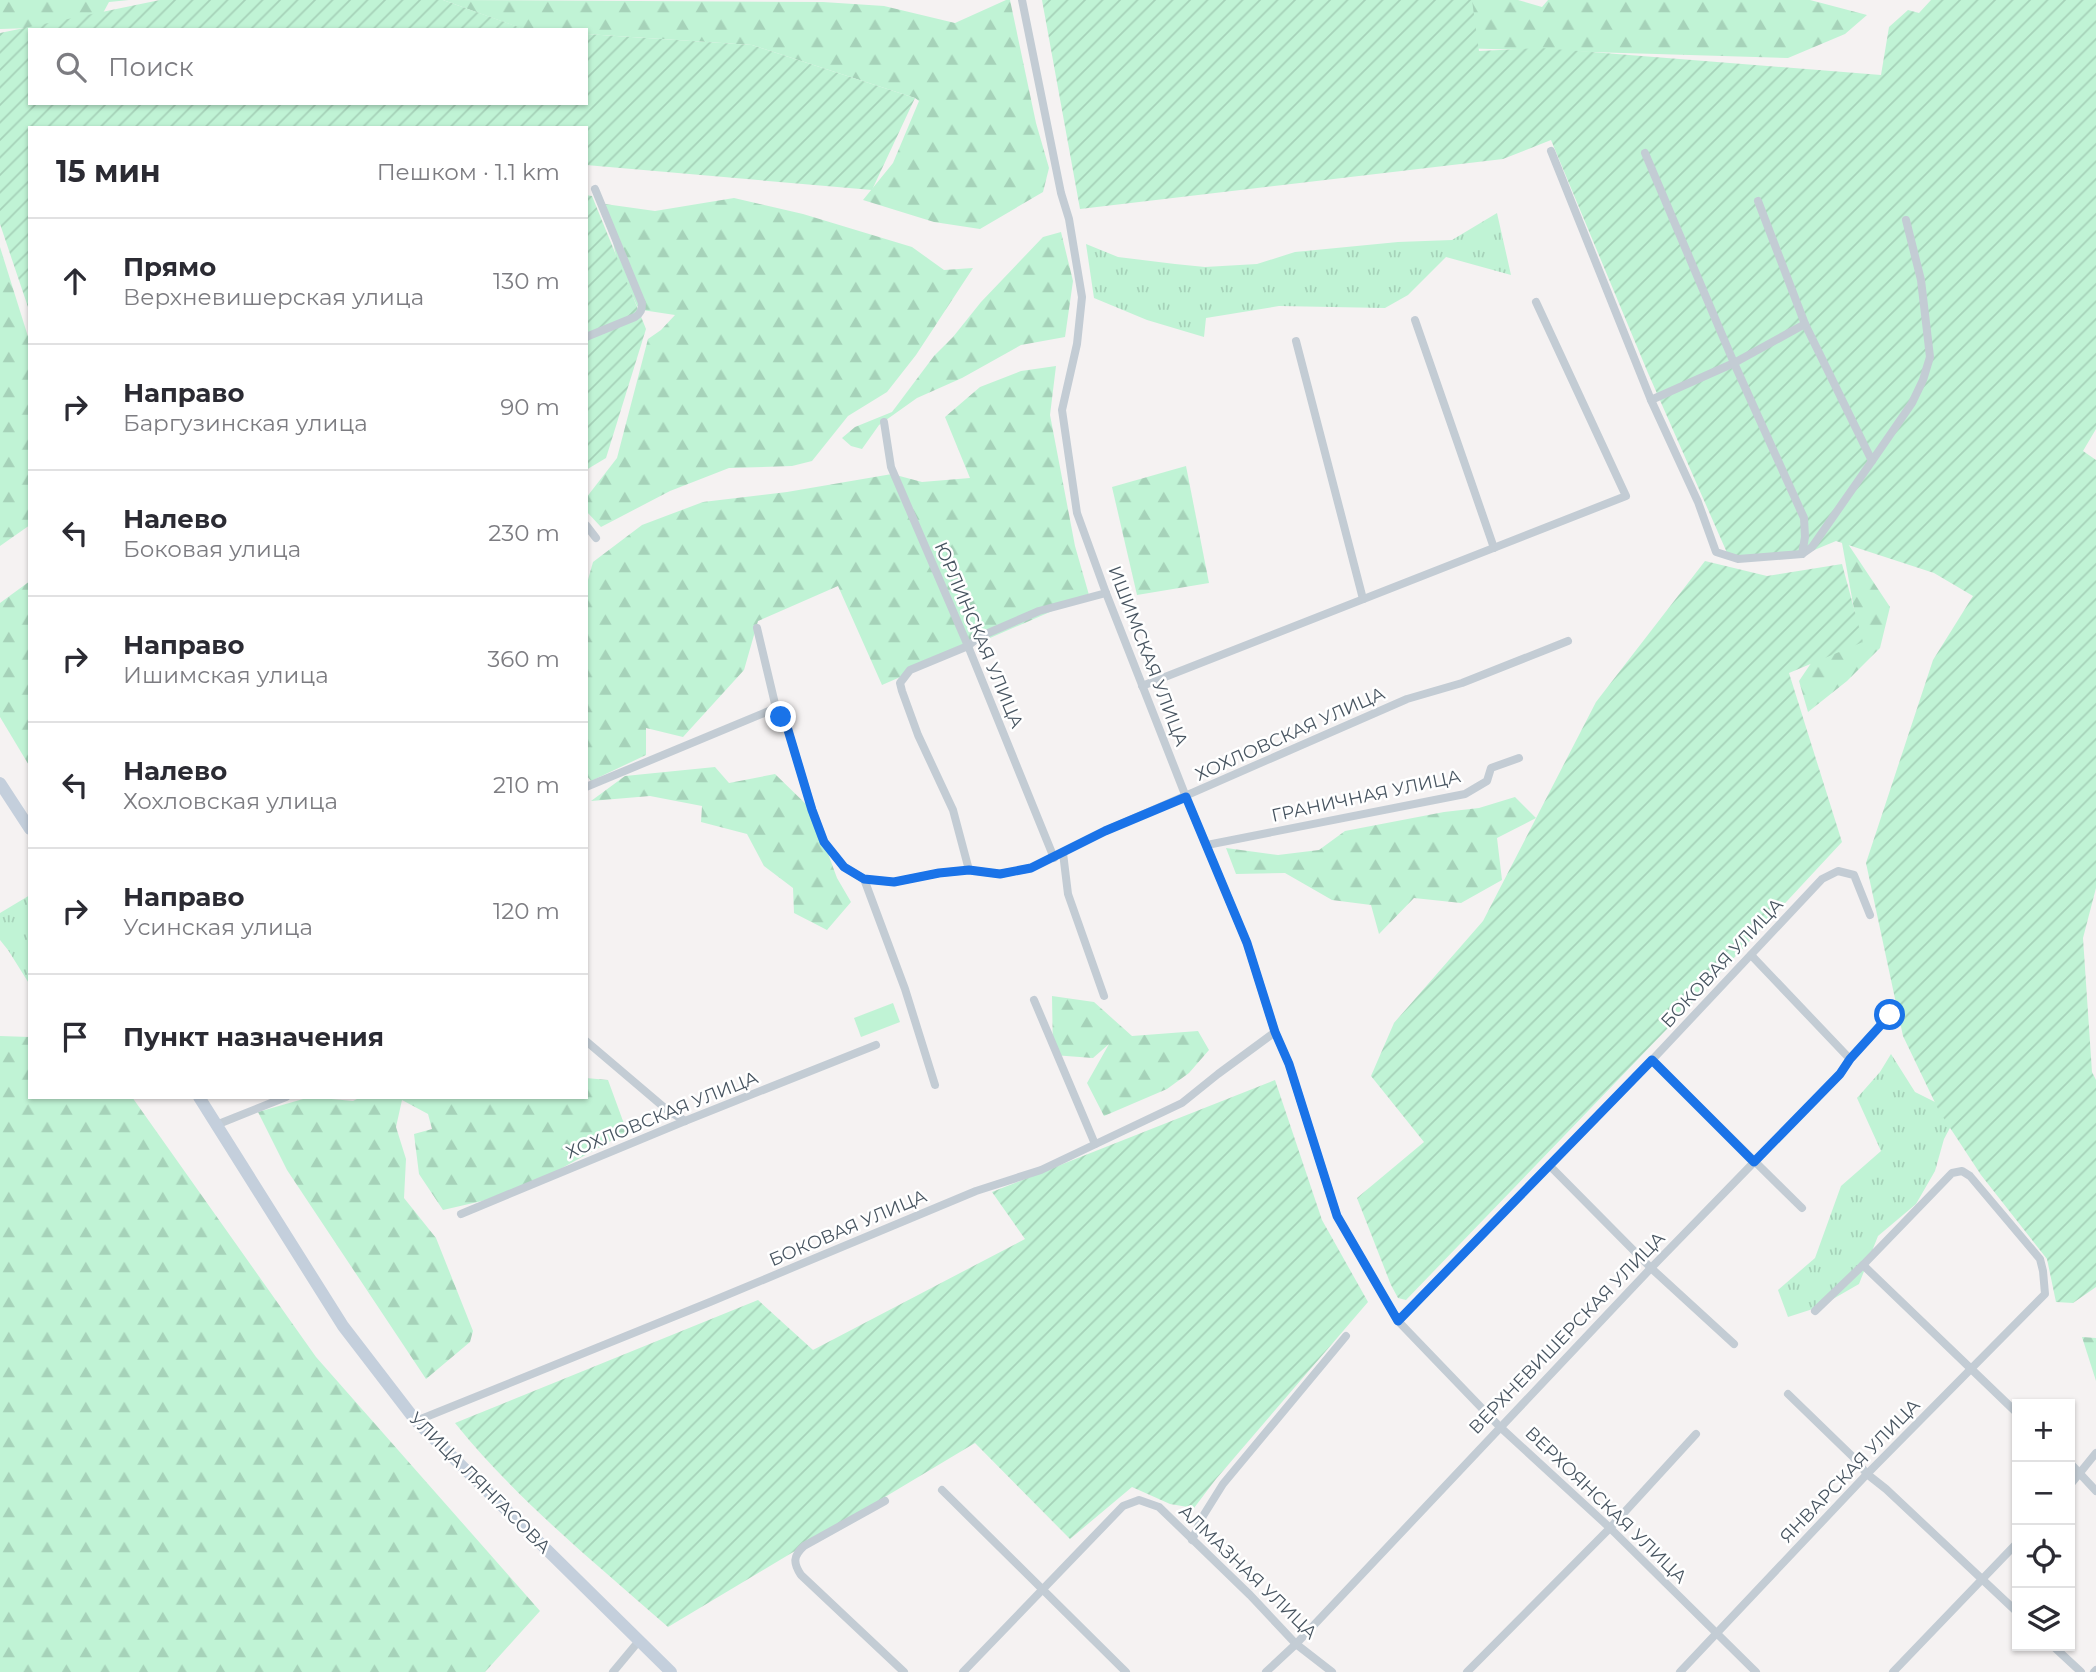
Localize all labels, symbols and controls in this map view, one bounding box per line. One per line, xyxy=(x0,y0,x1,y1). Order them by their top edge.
search box xyxy=(28,28,588,105)
icon: search xyxy=(52,48,90,86)
text: Поиск xyxy=(108,51,194,83)
text: 15 мин xyxy=(56,153,161,190)
text: Пешком · 1.1 km xyxy=(377,158,560,186)
text: Прямо xyxy=(123,251,216,283)
icon: ahead xyxy=(56,262,94,300)
text: 130 m xyxy=(493,267,560,295)
text: Верхневишерская улица xyxy=(123,283,424,311)
text: Направо xyxy=(123,377,244,409)
icon: right xyxy=(56,388,94,426)
text: 90 m xyxy=(500,393,560,421)
text: Баргузинская улица xyxy=(123,409,368,437)
text: Налево xyxy=(123,503,227,535)
icon: left xyxy=(56,514,94,552)
text: 230 m xyxy=(488,519,560,547)
text: Боковая улица xyxy=(123,535,301,563)
street label: ЮРЛИНСКАЯ УЛИЦА xyxy=(930,539,1028,732)
street label: ИШИМСКАЯ УЛИЦА xyxy=(1103,563,1193,750)
text: Направо xyxy=(123,629,244,661)
icon: right xyxy=(56,640,94,678)
text: 360 m xyxy=(487,645,560,673)
text: Ишимская улица xyxy=(123,661,329,689)
street label: ХОХЛОВСКАЯ УЛИЦА xyxy=(1192,682,1389,786)
route end xyxy=(765,701,796,732)
text: Налево xyxy=(123,755,227,787)
street label: ГРАНИЧНАЯ УЛИЦА xyxy=(1269,765,1463,827)
icon: left xyxy=(56,766,94,804)
text: 210 m xyxy=(493,771,560,799)
text: Хохловская улица xyxy=(123,787,338,815)
text: Направо xyxy=(123,881,244,913)
icon: right xyxy=(56,892,94,930)
street label: БОКОВАЯ УЛИЦА xyxy=(1656,893,1788,1032)
text: 120 m xyxy=(493,897,560,925)
text: Усинская улица xyxy=(123,913,313,941)
route start xyxy=(1874,999,1905,1030)
icon: arrive xyxy=(56,1018,94,1056)
text: Пункт назначения xyxy=(123,1021,384,1053)
street label: ХОХЛОВСКАЯ УЛИЦА xyxy=(563,1066,762,1164)
street label: БОКОВАЯ УЛИЦА xyxy=(766,1185,931,1271)
street label: ВЕРХНЕВИШЕРСКАЯ УЛИЦА xyxy=(1464,1227,1670,1439)
street label: ЯНВАРСКАЯ УЛИЦА xyxy=(1775,1394,1925,1548)
map controls xyxy=(2012,1399,2075,1651)
button: + xyxy=(2012,1399,2075,1462)
street label: УЛИЦА ЛЯНГАСОВА xyxy=(405,1408,556,1559)
street label: ВЕРХОЯНСКАЯ УЛИЦА xyxy=(1521,1422,1692,1588)
button: − xyxy=(2012,1462,2075,1525)
street label: АЛМАЗНАЯ УЛИЦА xyxy=(1174,1500,1322,1644)
button: locate xyxy=(2012,1525,2075,1588)
button: layers xyxy=(2012,1588,2075,1651)

